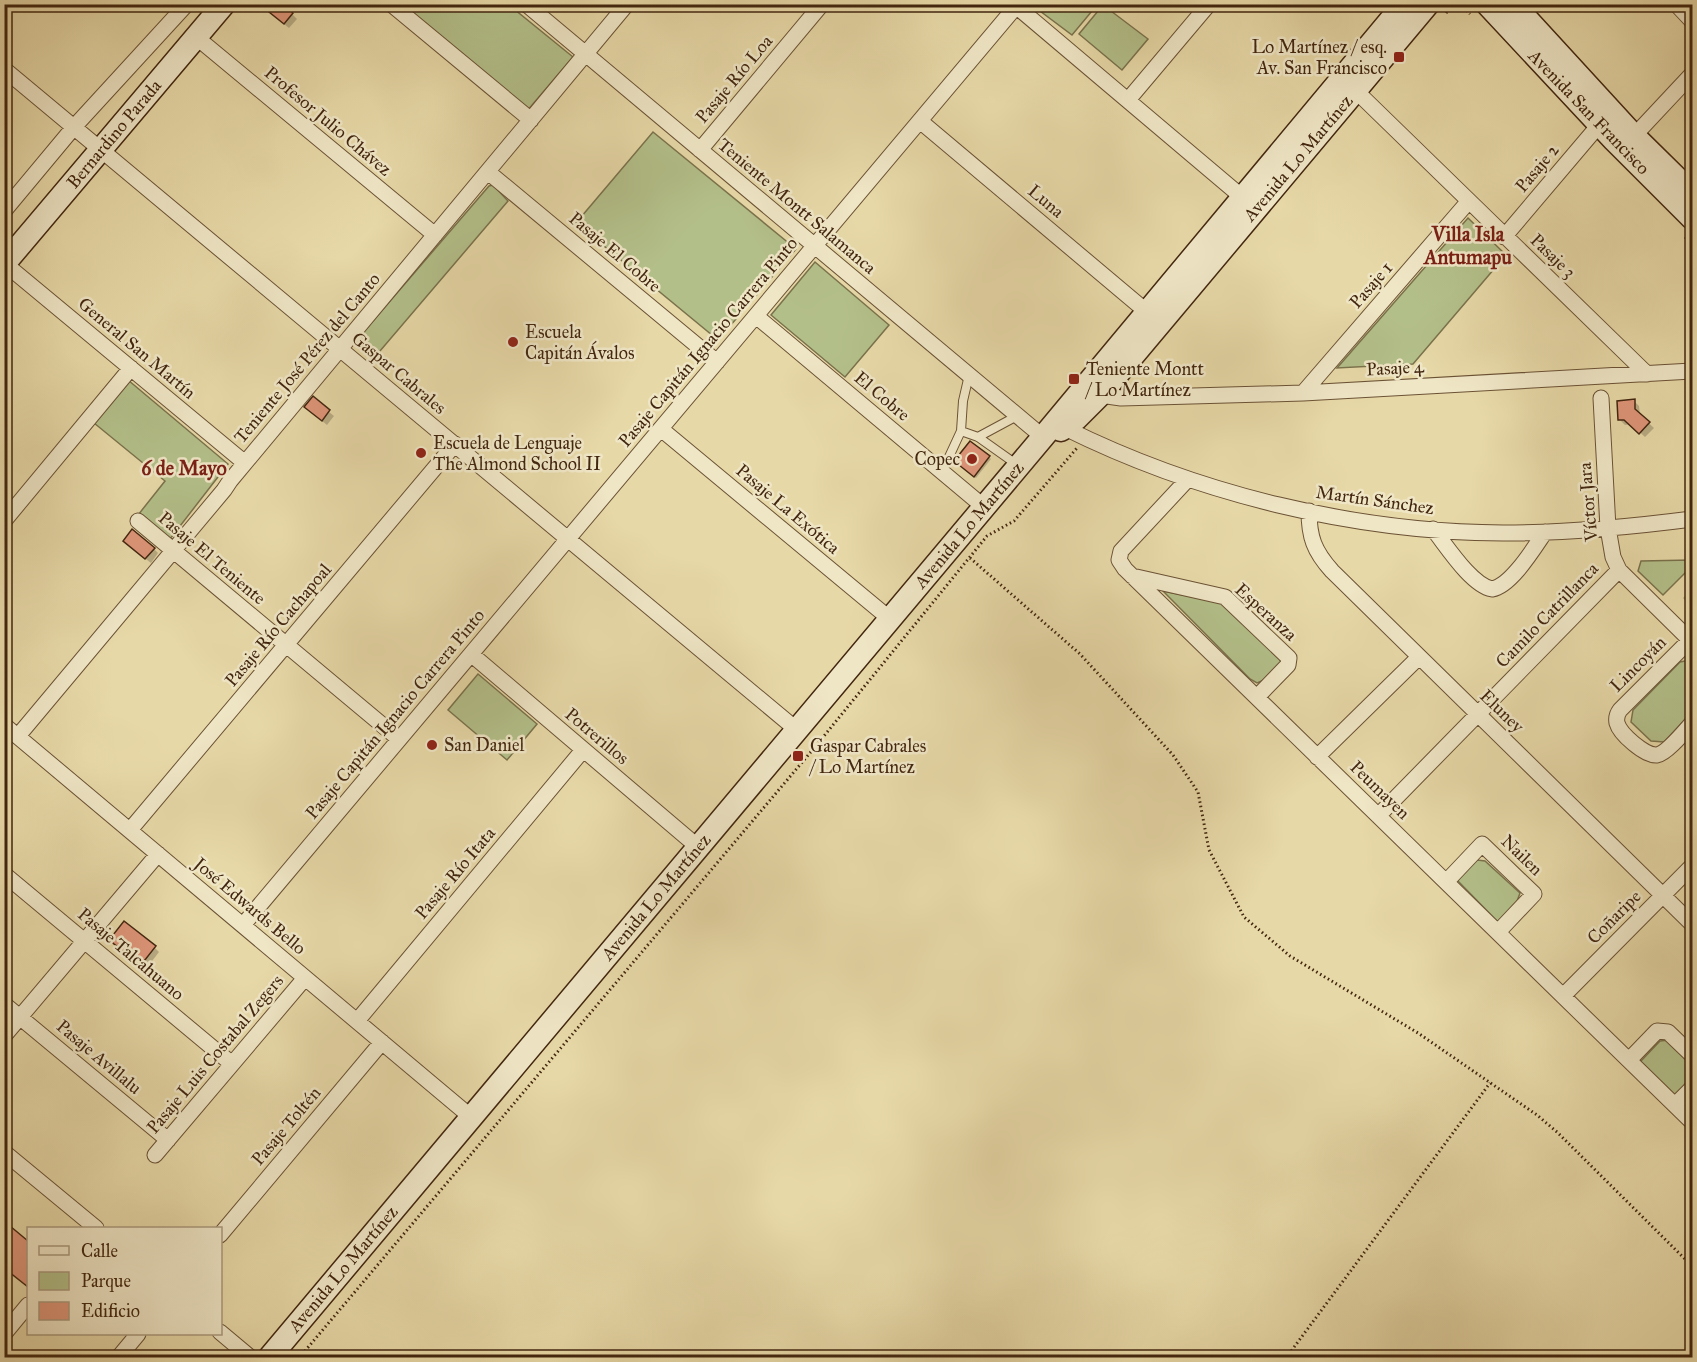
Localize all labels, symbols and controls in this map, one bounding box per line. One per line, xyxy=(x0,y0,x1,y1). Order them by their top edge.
street label: Pasaje Río Loa xyxy=(691,30,777,128)
place label: Lo Martínez / esq. Av. San Francisco xyxy=(1252,36,1387,79)
street label: Avenida San Francisco xyxy=(1523,44,1654,179)
marker: Lo Martínez / esq. Av. San Francisco xyxy=(1392,50,1406,64)
street label: Profesor Julio Chávez xyxy=(259,61,396,181)
street label: Bernardino Parada xyxy=(62,75,166,193)
street label: Avenida Lo Martínez xyxy=(1238,90,1357,227)
street label: Teniente Montt Salamanca xyxy=(713,133,881,279)
street label: Pasaje 2 xyxy=(1510,139,1564,197)
street label: Luna xyxy=(1024,180,1069,223)
street label: Pasaje El Cobre xyxy=(564,207,666,297)
district label: Villa Isla Antumapu xyxy=(1422,222,1512,270)
street label: Pasaje 3 xyxy=(1526,229,1580,283)
street label: Pasaje Capitán Ignacio Carrera Pinto xyxy=(614,233,803,452)
street label: Pasaje 1 xyxy=(1345,257,1397,313)
street label: Teniente José Pérez del Canto xyxy=(229,268,386,448)
street label: General San Martín xyxy=(74,292,200,404)
place label: Escuela Capitán Ávalos xyxy=(525,321,635,364)
street label: Gaspar Cabrales xyxy=(347,327,451,419)
marker: Escuela Capitán Ávalos xyxy=(506,335,520,349)
street label: Pasaje 4 xyxy=(1366,355,1425,380)
place label: Teniente Montt / Lo Martínez xyxy=(1084,358,1204,401)
street label: El Cobre xyxy=(850,366,914,426)
marker: Teniente Montt / Lo Martínez xyxy=(1067,372,1081,386)
place label: Escuela de Lenguaje The Almond School II xyxy=(433,432,601,475)
marker: Escuela de Lenguaje The Almond School II xyxy=(414,446,428,460)
place label: Copec xyxy=(914,448,960,470)
marker: Copec xyxy=(965,452,979,466)
district label: 6 de Mayo xyxy=(141,456,227,481)
street label: Avenida Lo Martínez xyxy=(909,457,1028,594)
street label: Pasaje La Exótica xyxy=(732,459,845,559)
street label: Víctor Jara xyxy=(1574,461,1604,544)
street label: Martín Sánchez xyxy=(1315,481,1435,519)
street label: Pasaje El Teniente xyxy=(154,507,270,609)
street label: Camilo Catrillanca xyxy=(1491,557,1603,672)
street label: Pasaje Río Cachapoal xyxy=(220,559,336,691)
street label: Esperanza xyxy=(1230,578,1302,646)
street label: Pasaje Capitán Ignacio Carrera Pinto xyxy=(301,605,490,824)
street label: Lincoyán xyxy=(1605,631,1671,697)
street label: Eluney xyxy=(1475,685,1529,738)
street label: Potrerillos xyxy=(561,703,633,769)
place label: San Daniel xyxy=(444,734,524,756)
place label: Gaspar Cabrales / Lo Martínez xyxy=(808,735,926,778)
marker: San Daniel xyxy=(425,738,439,752)
marker: Gaspar Cabrales / Lo Martínez xyxy=(791,749,805,763)
street label: Peumayen xyxy=(1345,756,1415,824)
street label: Pasaje Río Itata xyxy=(410,822,500,923)
street label: Avenida Lo Martínez xyxy=(596,829,715,966)
street label: Nailen xyxy=(1497,830,1548,880)
street label: José Edwards Bello xyxy=(187,851,311,960)
street label: Coñaripe xyxy=(1583,886,1645,948)
street label: Pasaje Talcahuano xyxy=(73,903,189,1005)
street label: Pasaje Luis Costabal Zegers xyxy=(142,970,289,1139)
street label: Pasaje Avillalu xyxy=(52,1015,146,1099)
street label: Pasaje Toltén xyxy=(247,1082,325,1170)
street label: Avenida Lo Martínez xyxy=(283,1201,402,1338)
legend xyxy=(27,1227,222,1335)
text: Calle xyxy=(81,1240,118,1262)
text: Parque xyxy=(81,1270,131,1293)
text: Edificio xyxy=(81,1300,140,1322)

